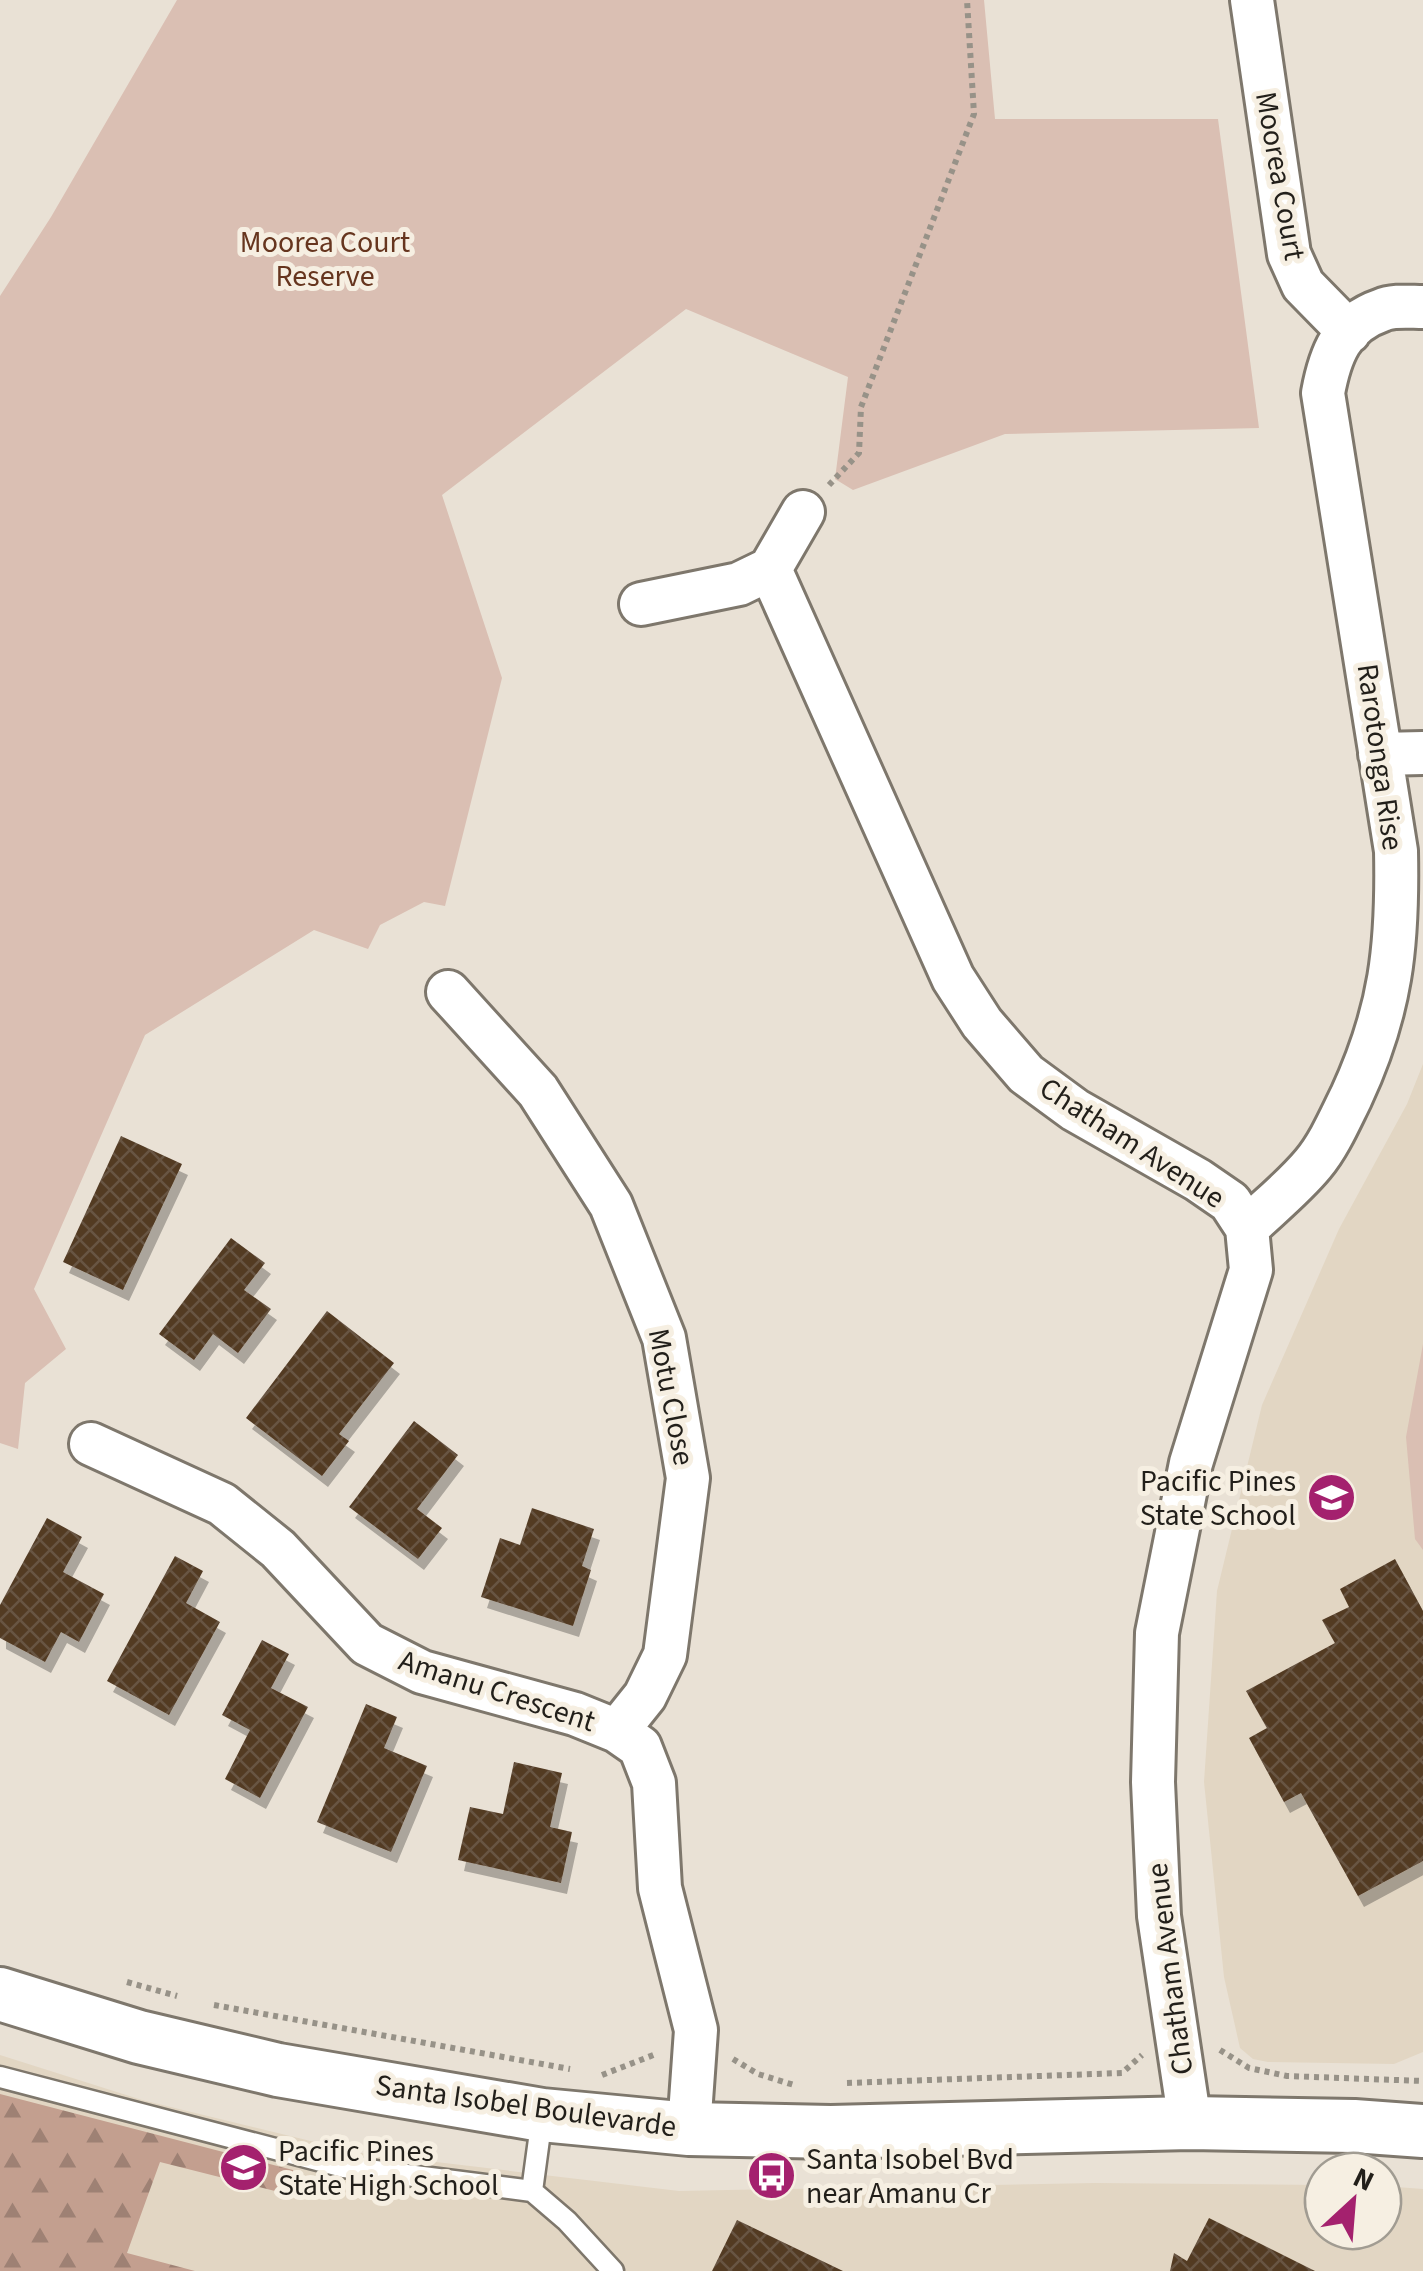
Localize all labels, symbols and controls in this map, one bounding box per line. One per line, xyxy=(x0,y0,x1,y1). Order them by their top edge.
street label: Moorea Court xyxy=(1244,88,1316,264)
park label: Moorea Court Reserve xyxy=(240,221,410,298)
street label: Rarotonga Rise xyxy=(1346,661,1414,853)
street label: Chatham Avenue xyxy=(1031,1067,1233,1219)
street label: Motu Close xyxy=(637,1325,705,1469)
place label: Pacific Pines State School xyxy=(1140,1460,1296,1537)
school or university icon: Pacific Pines State School xyxy=(1305,1472,1357,1524)
street label: Amanu Crescent xyxy=(393,1639,601,1743)
street label: Chatham Avenue xyxy=(1136,1861,1204,2077)
street label: Santa Isobel Boulevarde xyxy=(373,2064,679,2148)
place label: Pacific Pines State High School xyxy=(278,2130,499,2207)
place label: Santa Isobel Bvd near Amanu Cr xyxy=(806,2138,1014,2215)
school or university icon: Pacific Pines State High School xyxy=(217,2142,269,2194)
bus stop icon: Santa Isobel Bvd near Amanu Cr xyxy=(745,2150,797,2202)
north arrow xyxy=(1303,2151,1403,2251)
text: N xyxy=(1346,2157,1381,2201)

